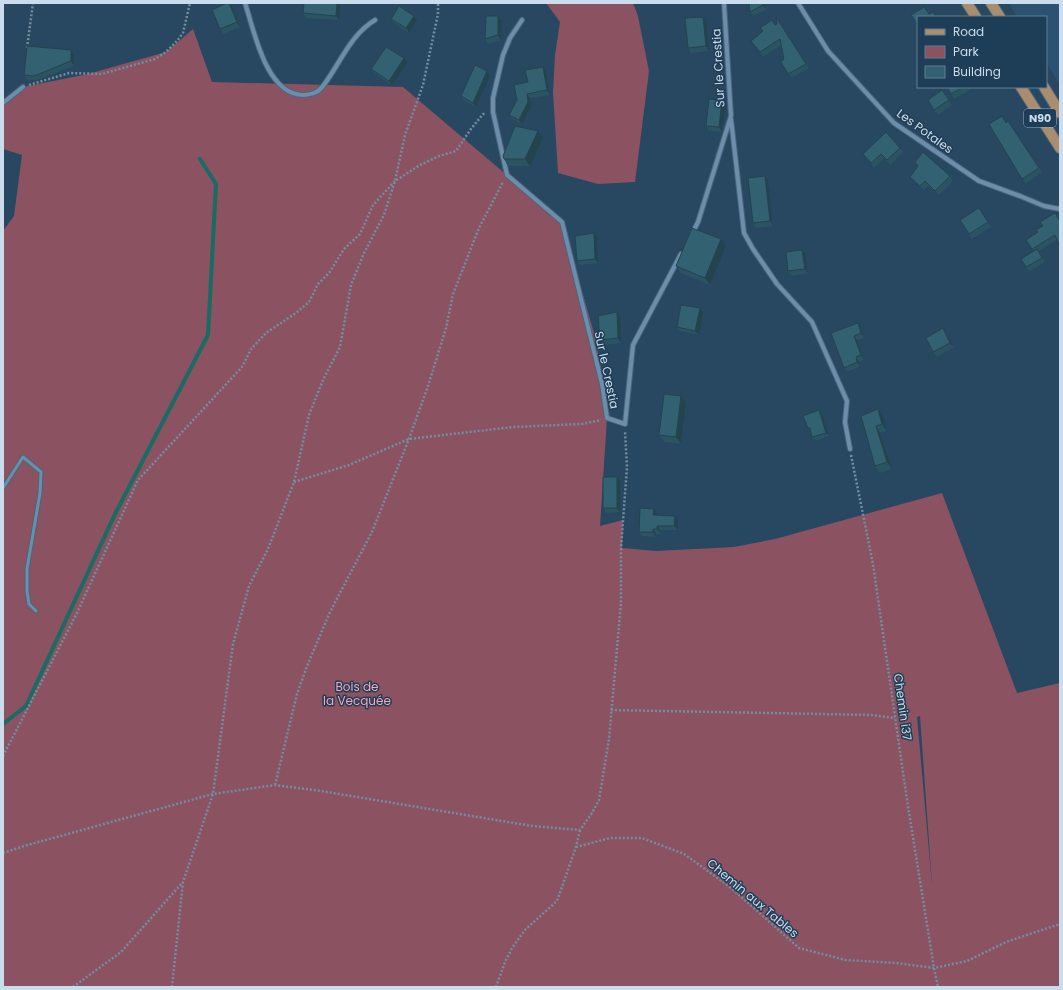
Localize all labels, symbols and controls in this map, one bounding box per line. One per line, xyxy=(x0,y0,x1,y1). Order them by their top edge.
legend xyxy=(917,16,1047,88)
text: Road xyxy=(953,23,984,40)
street label: Sur le Crestia xyxy=(707,28,729,108)
text: Park xyxy=(953,43,980,60)
text: Building xyxy=(953,63,1001,80)
street label: Les Potales xyxy=(893,105,957,157)
road number: N90 xyxy=(1024,109,1056,127)
street label: Sur le Crestia xyxy=(590,330,624,410)
street label: Chemin i37 xyxy=(890,673,916,742)
park label: Bois de la Vecquée xyxy=(323,678,391,709)
street label: Chemin aux Tables xyxy=(704,855,802,941)

